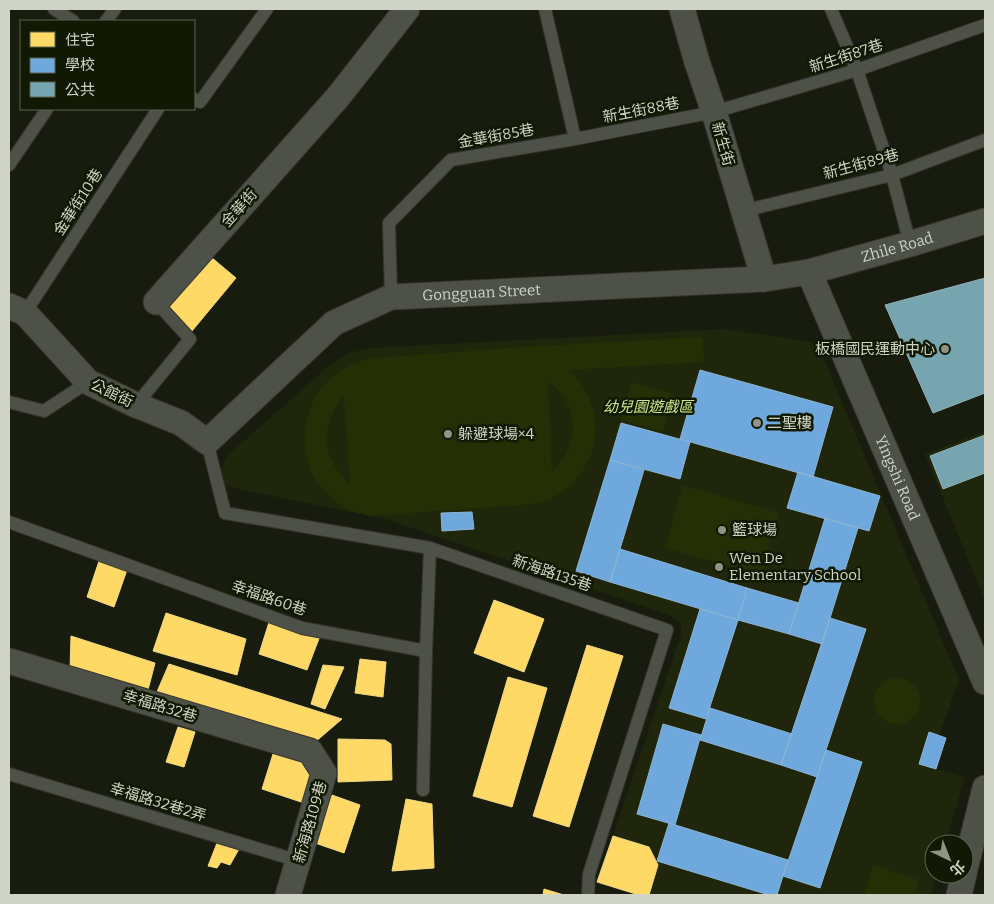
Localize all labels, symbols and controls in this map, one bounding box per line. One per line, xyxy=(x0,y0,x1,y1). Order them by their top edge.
legend xyxy=(20,20,195,110)
text: 住宅 xyxy=(65,31,95,49)
street label: 新生街87巷 xyxy=(807,36,885,76)
text: 學校 xyxy=(65,56,95,74)
text: 公共 xyxy=(65,81,95,99)
street label: 新生街88巷 xyxy=(601,94,681,126)
street label: 金華街85巷 xyxy=(457,120,535,152)
street label: 新生街 xyxy=(708,120,738,168)
street label: 新生街89巷 xyxy=(821,145,901,183)
street label: 金華街10巷 xyxy=(50,165,106,239)
street label: 金華街 xyxy=(217,185,261,231)
street label: Zhile Road xyxy=(859,228,935,266)
street label: Gongguan Street xyxy=(422,281,542,304)
place label: 板橋國民運動中心 xyxy=(815,340,935,358)
marker: 板橋國民運動中心 xyxy=(939,343,951,355)
street label: 公館街 xyxy=(88,375,136,411)
park label: 幼兒園遊戲區 xyxy=(603,398,695,416)
place label: 二聖樓 xyxy=(767,414,812,432)
marker: 二聖樓 xyxy=(751,417,763,429)
place label: 躲避球場×4 xyxy=(458,425,535,443)
marker: 躲避球場×4 xyxy=(442,428,454,440)
street label: Yingshi Road xyxy=(871,433,923,523)
place label: 籃球場 xyxy=(732,521,777,539)
marker: 籃球場 xyxy=(716,524,728,536)
place label: Wen De Elementary School xyxy=(729,549,861,584)
street label: 新海路135巷 xyxy=(510,551,594,595)
marker: Wen De Elementary School xyxy=(713,561,725,573)
street label: 幸福路60巷 xyxy=(229,577,309,619)
street label: 幸福路32巷 xyxy=(121,686,199,726)
street label: 幸福路32巷2弄 xyxy=(108,779,208,825)
street label: 新海路109巷 xyxy=(290,779,330,865)
north arrow xyxy=(924,834,974,884)
text: 北 xyxy=(947,857,968,879)

